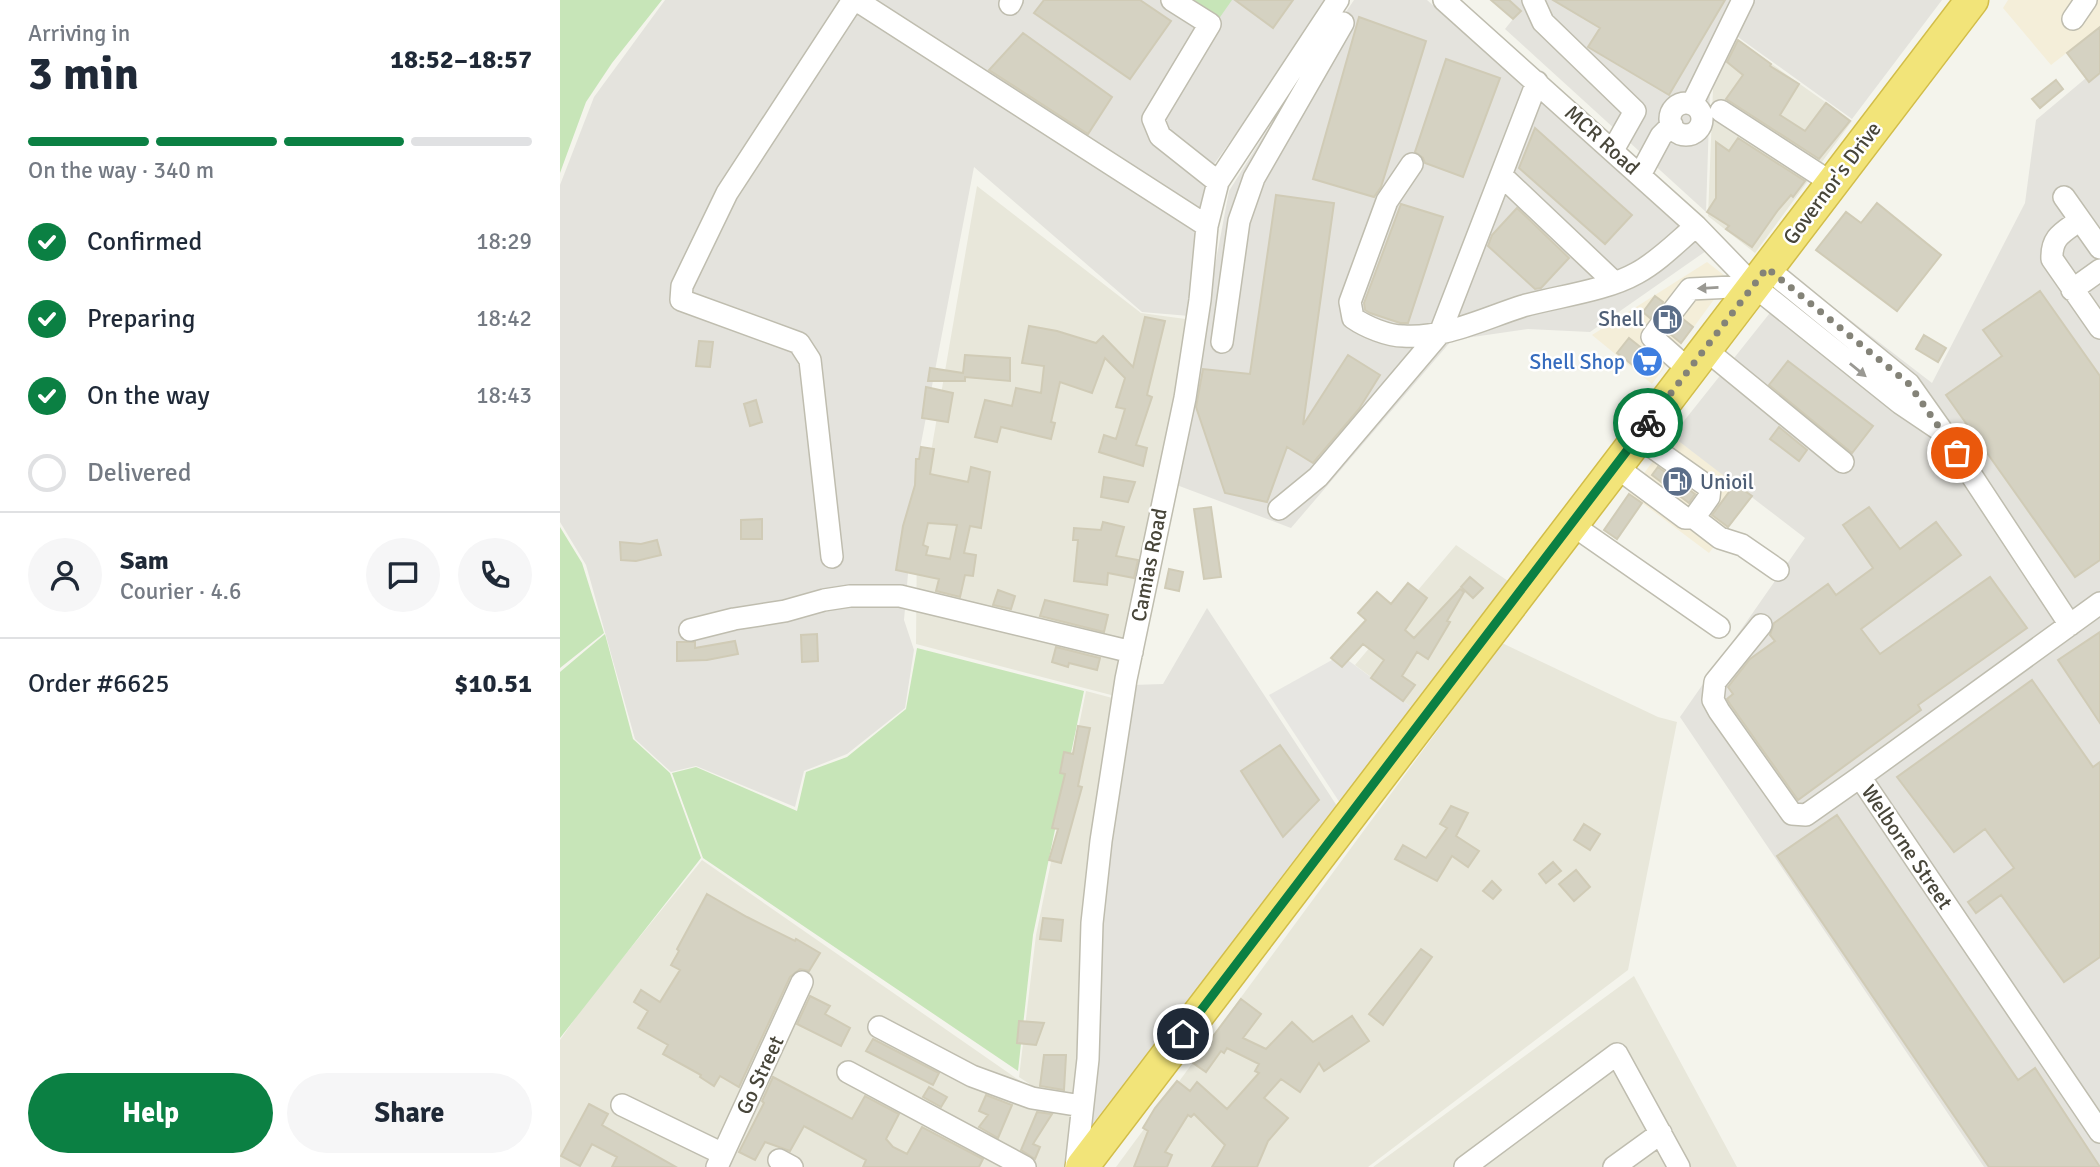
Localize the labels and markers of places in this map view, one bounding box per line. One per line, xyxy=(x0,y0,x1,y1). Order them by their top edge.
fuel station icon: Shell xyxy=(1650,302,1684,336)
place label: Shell xyxy=(1598,306,1644,332)
supermarket icon: Shell Shop xyxy=(1631,345,1665,379)
place label: Shell Shop xyxy=(1530,349,1625,375)
pin xyxy=(1927,423,1987,483)
fuel station icon: Unioil xyxy=(1660,465,1694,499)
place label: Unioil xyxy=(1700,469,1754,495)
pin xyxy=(1153,1004,1213,1064)

